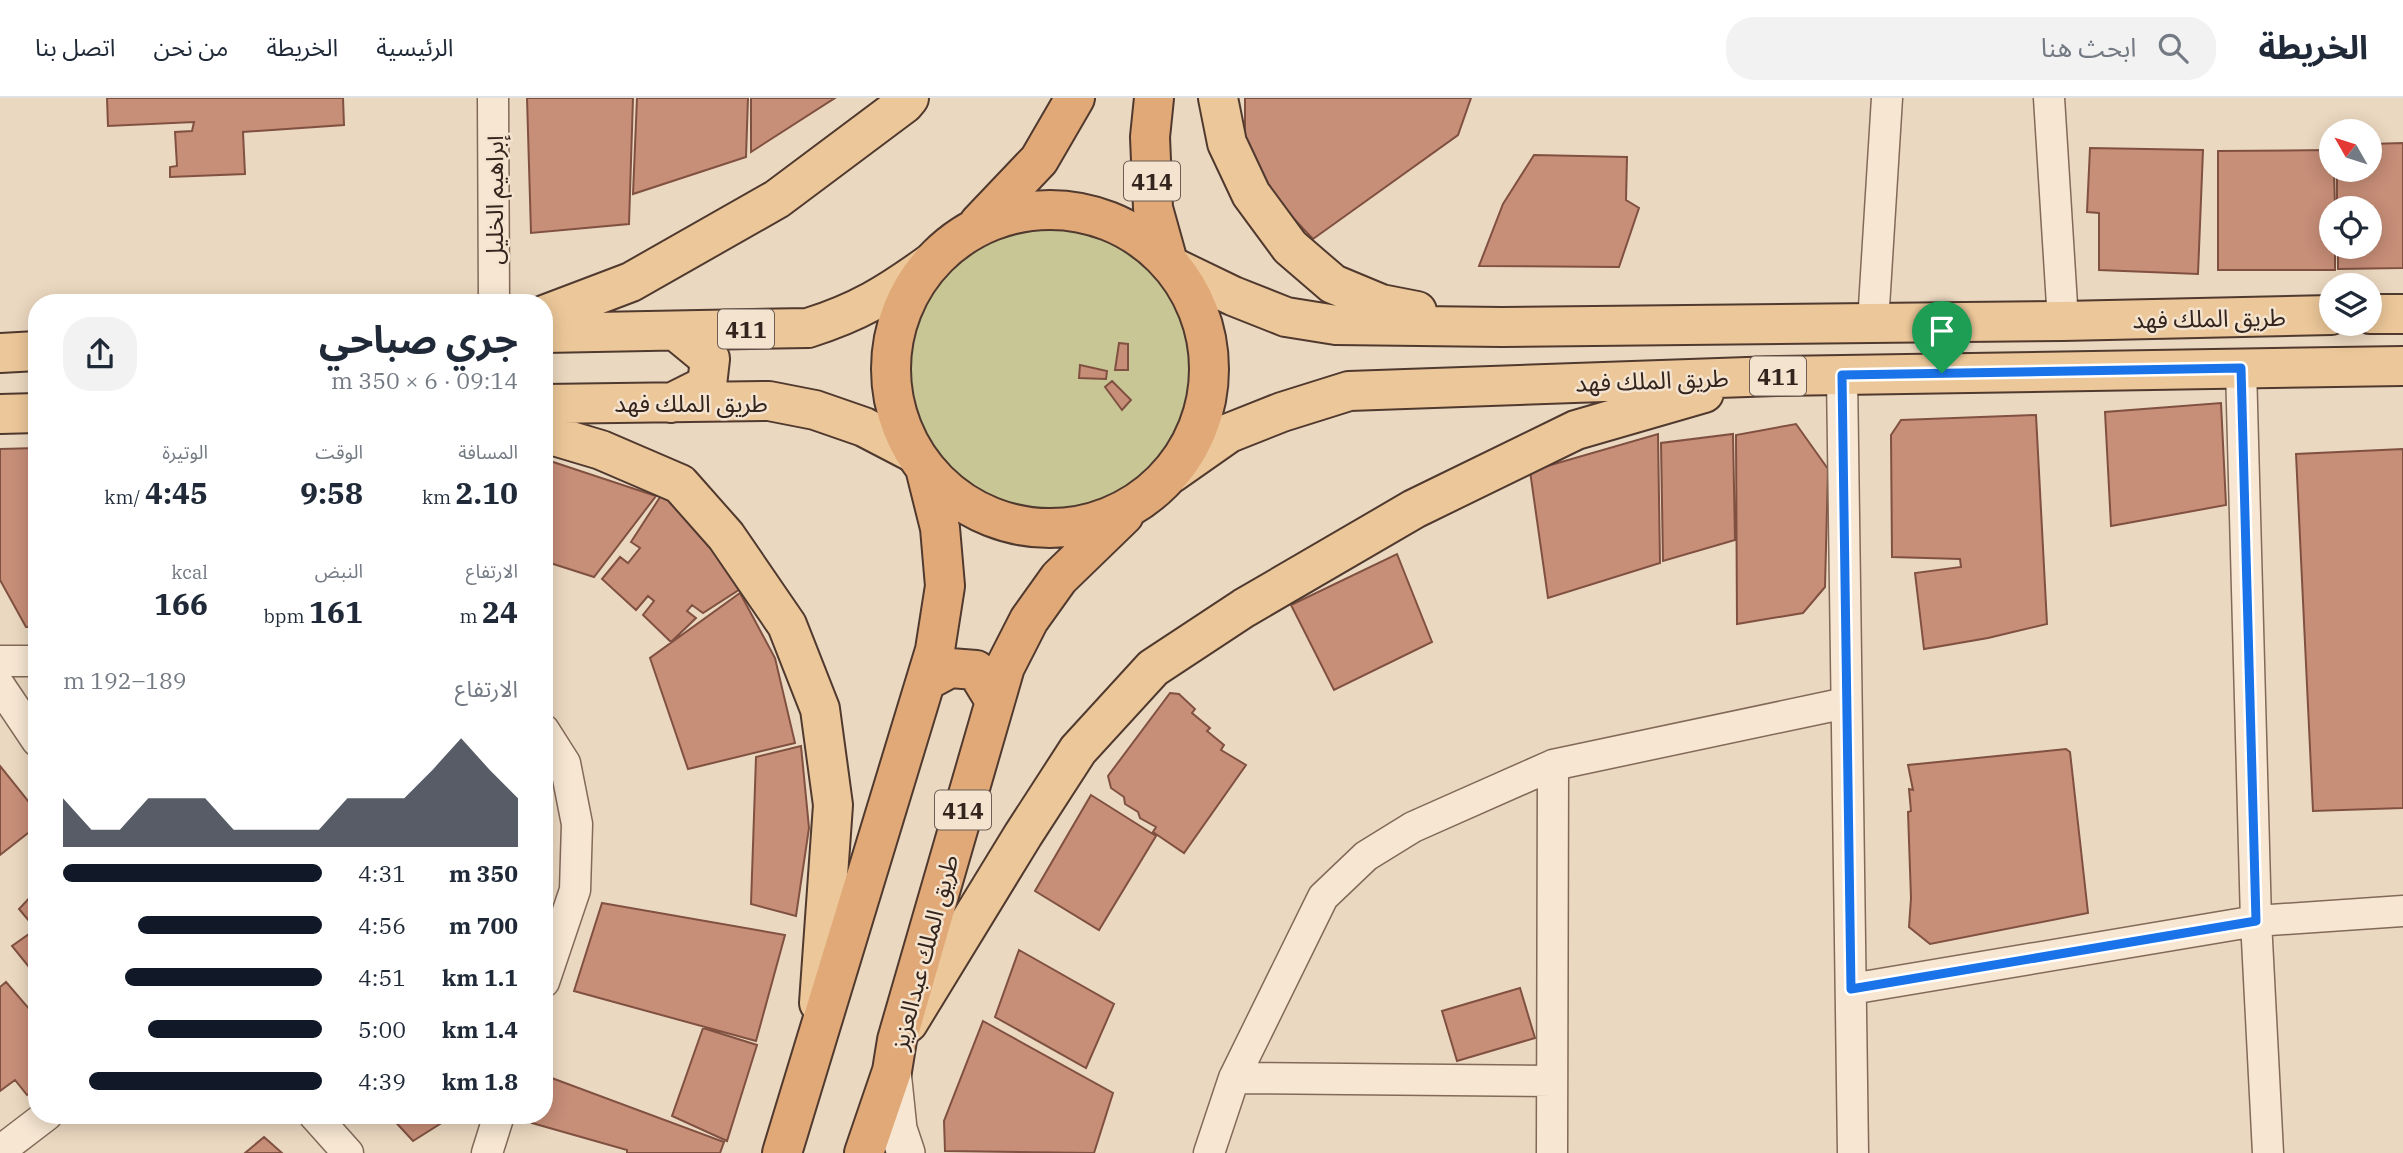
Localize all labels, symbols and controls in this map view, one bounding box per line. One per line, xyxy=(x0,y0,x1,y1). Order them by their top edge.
search box xyxy=(1726,17,2216,80)
text: الخريطة xyxy=(2258,25,2368,68)
icon: search xyxy=(2154,29,2192,67)
text: ابحث هنا xyxy=(2041,30,2136,64)
text: اتصل بنا xyxy=(35,31,115,63)
text: من نحن xyxy=(153,31,228,63)
text: الخريطة xyxy=(266,31,338,63)
text: الرئيسية xyxy=(376,31,453,63)
north arrow xyxy=(2319,119,2382,182)
map controls xyxy=(2319,119,2382,336)
street label: إبراهيم الخليل xyxy=(478,134,512,265)
road number: 414 xyxy=(1124,162,1180,200)
button: locate xyxy=(2319,196,2382,259)
button: layers xyxy=(2319,273,2382,336)
pin xyxy=(1912,301,1972,373)
street label: طريق الملك فهد xyxy=(2132,301,2286,335)
road number: 411 xyxy=(718,310,774,348)
icon: arrive xyxy=(1923,312,1961,350)
text: جري صباحي xyxy=(319,314,518,363)
button: share xyxy=(63,317,137,391)
road number: 411 xyxy=(1750,356,1806,396)
street label: طريق الملك فهد xyxy=(1575,361,1729,399)
text: 09:14 · 6 × 350 m xyxy=(331,365,518,395)
street label: طريق الملك فهد xyxy=(614,387,768,419)
text: الوتيرة xyxy=(162,440,208,464)
text: الوقت xyxy=(315,440,363,464)
text: المسافة xyxy=(458,440,518,464)
text: 4:45 xyxy=(145,473,208,512)
text: 9:58 xyxy=(300,473,363,512)
text: 2.10 xyxy=(456,473,518,512)
text: /km xyxy=(104,485,145,509)
text: km xyxy=(422,485,456,509)
text: النبض xyxy=(315,559,363,583)
text: الارتفاع xyxy=(466,559,518,583)
text: kcal xyxy=(171,560,208,584)
text: 166 xyxy=(154,584,208,623)
text: 161 xyxy=(309,592,363,631)
text: 24 xyxy=(482,592,518,631)
text: bpm xyxy=(263,604,309,628)
text: m xyxy=(459,604,482,628)
text: 189–192 m xyxy=(63,665,187,695)
text: الارتفاع xyxy=(455,673,518,703)
road number: 414 xyxy=(935,790,991,830)
street label: طريق الملك عبدالعزيز xyxy=(882,851,965,1054)
text: 4:31 xyxy=(358,858,406,888)
text: 350 m xyxy=(449,858,518,888)
text: 4:56 xyxy=(358,910,406,940)
text: 700 m xyxy=(449,910,518,940)
text: 4:51 xyxy=(358,962,406,992)
text: 1.1 km xyxy=(442,962,518,992)
text: 5:00 xyxy=(358,1014,406,1044)
text: 1.4 km xyxy=(442,1014,518,1044)
text: 4:39 xyxy=(358,1066,406,1096)
text: 1.8 km xyxy=(442,1066,518,1096)

